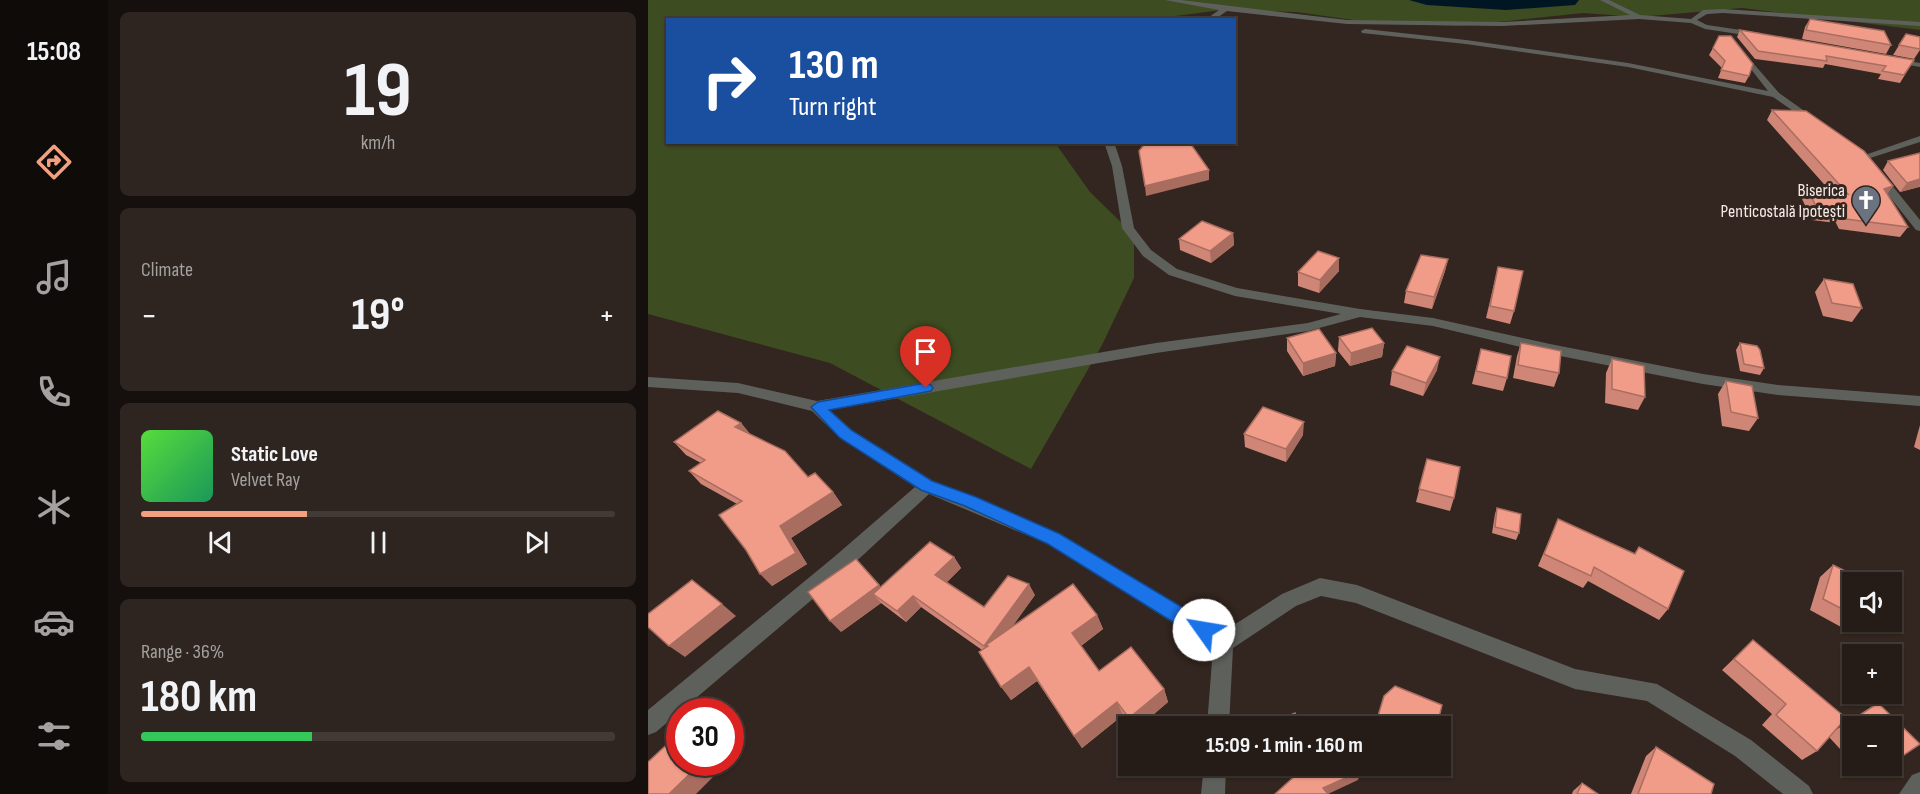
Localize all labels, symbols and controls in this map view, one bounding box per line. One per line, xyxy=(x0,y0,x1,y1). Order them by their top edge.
text: 15:08 xyxy=(27,36,81,68)
text: 130 m xyxy=(789,40,879,91)
icon: right xyxy=(690,42,768,120)
text: 19 xyxy=(344,45,412,138)
text: Turn right xyxy=(789,91,876,123)
text: km/h xyxy=(361,131,395,155)
icon: directions xyxy=(33,141,75,183)
place label: Biserica Penticostală Ipotești xyxy=(1721,180,1845,222)
church icon: Biserica Penticostală Ipotești xyxy=(1850,184,1882,226)
icon: music xyxy=(33,256,75,298)
text: Climate xyxy=(141,258,193,282)
text: 19° xyxy=(351,288,405,343)
text: − xyxy=(141,296,157,336)
text: + xyxy=(599,296,615,336)
pin xyxy=(900,326,951,388)
icon: arrive xyxy=(909,335,942,368)
icon: phone xyxy=(33,371,75,413)
text: Static Love xyxy=(231,441,318,468)
text: Velvet Ray xyxy=(231,468,300,492)
icon: climate xyxy=(33,486,75,528)
icon: previous xyxy=(204,526,237,559)
icon: pause xyxy=(362,526,395,559)
icon: next xyxy=(520,526,553,559)
map controls xyxy=(1842,572,1902,776)
button: sound xyxy=(1842,572,1902,632)
position arrow xyxy=(1172,598,1236,662)
icon: car xyxy=(33,601,75,643)
text: Range · 36% xyxy=(141,640,224,664)
button: + xyxy=(1842,644,1902,704)
text: 180 km xyxy=(141,670,257,725)
speed limit sign: 30 xyxy=(666,698,744,776)
icon: filters xyxy=(33,715,75,757)
button: − xyxy=(1842,716,1902,776)
text: 15:09 · 1 min · 160 m xyxy=(1206,732,1363,759)

